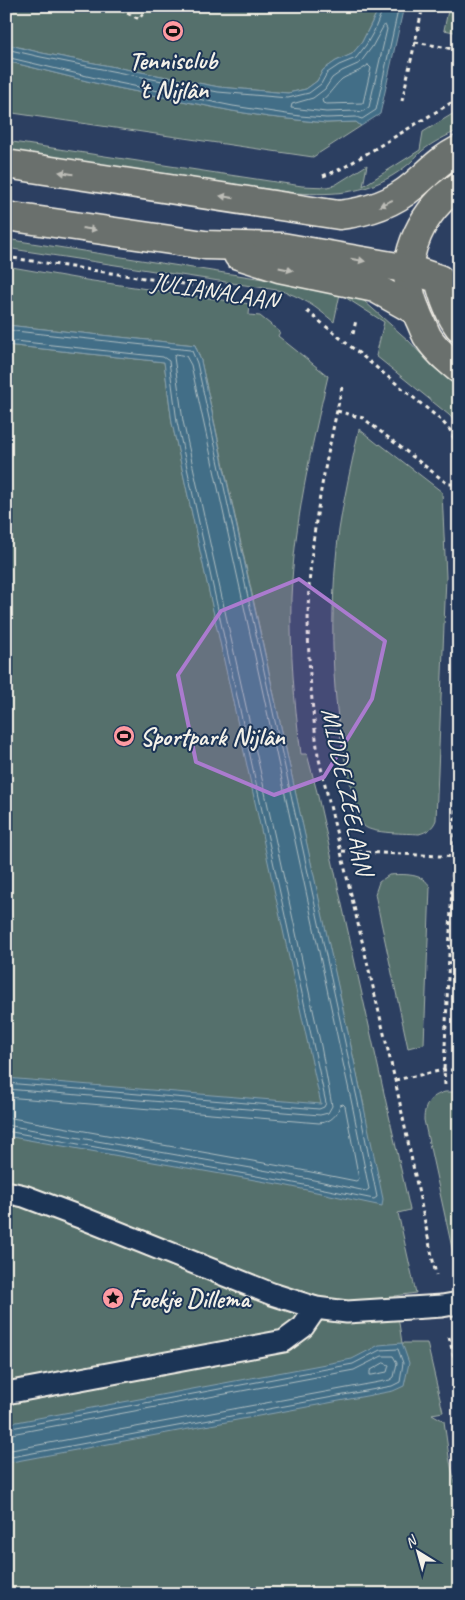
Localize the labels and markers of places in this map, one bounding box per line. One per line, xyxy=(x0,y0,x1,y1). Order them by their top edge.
sports icon: Tennisclub 't Nijlân xyxy=(161,19,185,43)
place label: Tennisclub 't Nijlân xyxy=(129,45,219,106)
place label: Sportpark Nijlân xyxy=(140,721,286,753)
sports icon: Sportpark Nijlân xyxy=(112,724,136,748)
place label: Foekje Dillema xyxy=(129,1283,252,1315)
place icon: Foekje Dillema xyxy=(101,1286,125,1310)

